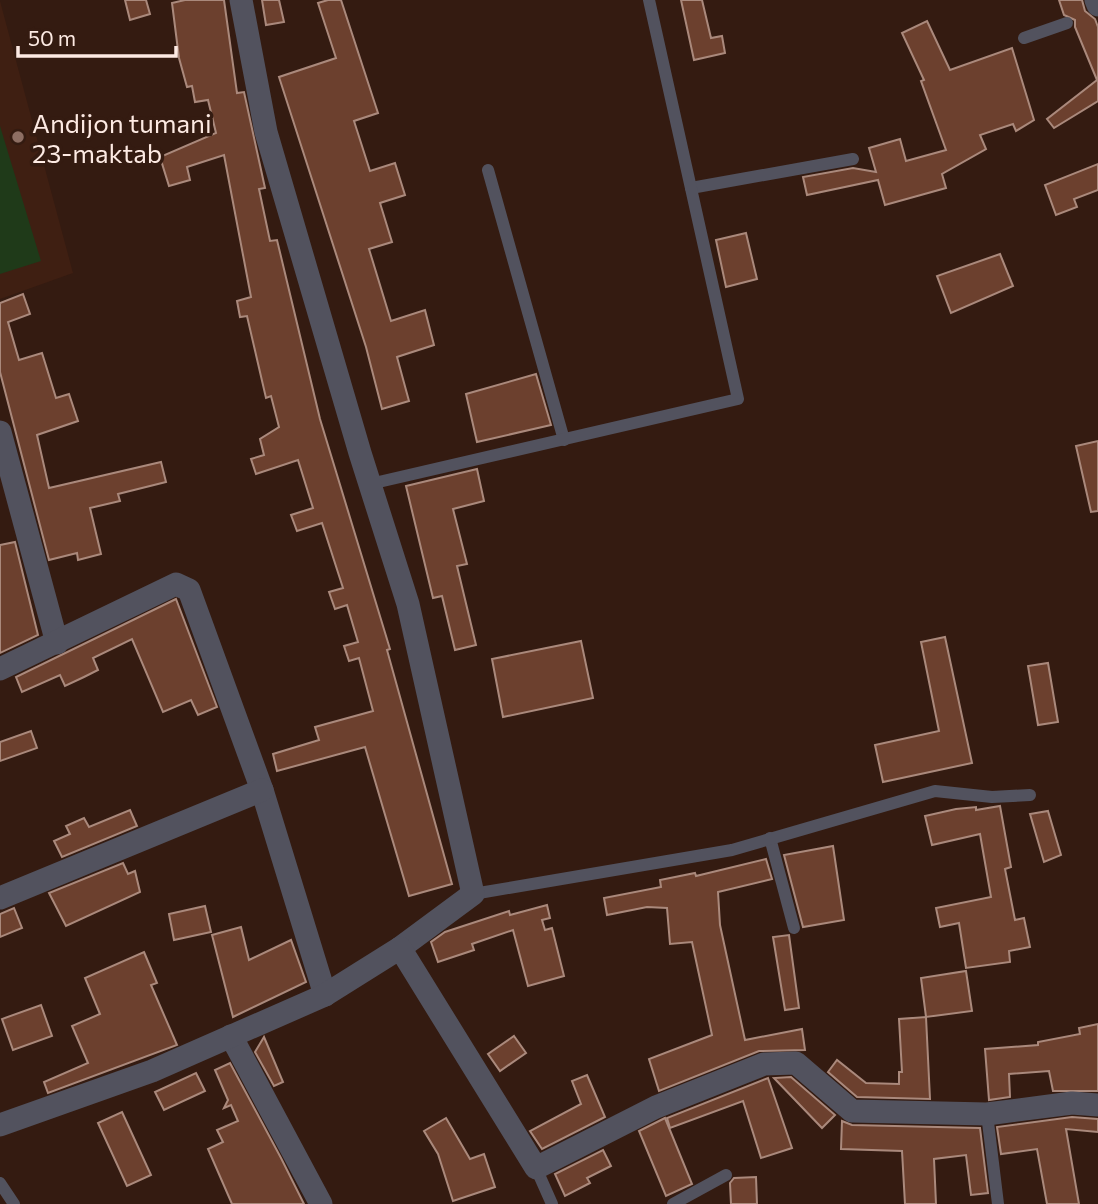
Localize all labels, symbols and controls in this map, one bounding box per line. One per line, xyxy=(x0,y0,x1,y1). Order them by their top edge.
scale bar xyxy=(18,14,175,58)
text: 50 m xyxy=(28,25,76,50)
place label: Andijon tumani 23-maktab xyxy=(32,107,212,168)
marker: Andijon tumani 23-maktab xyxy=(10,129,26,145)

